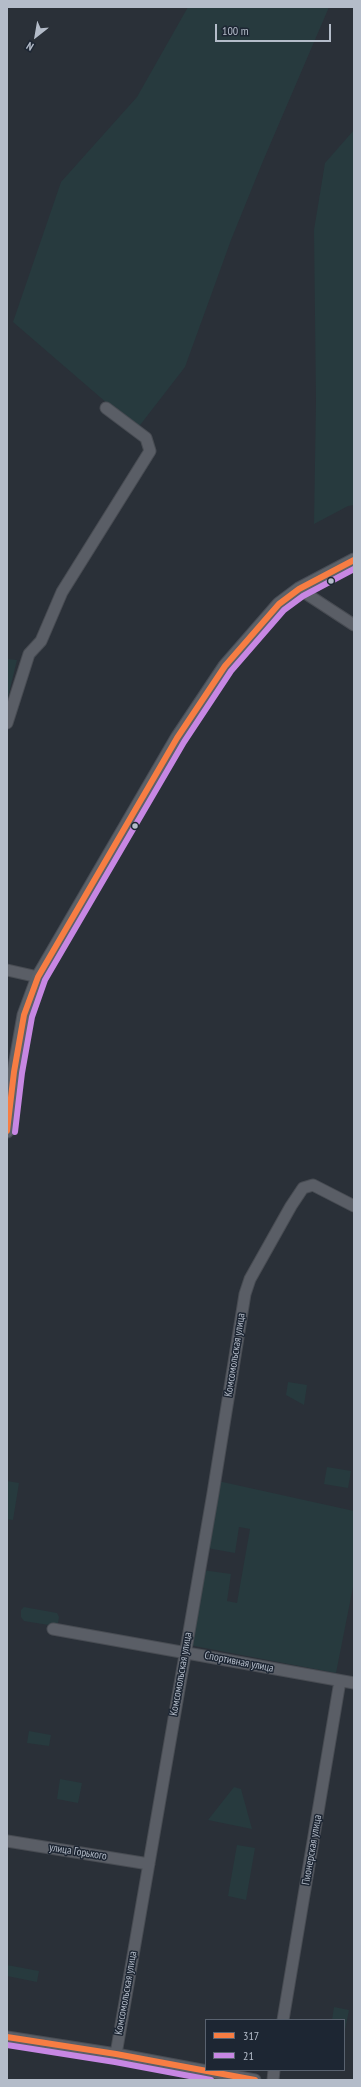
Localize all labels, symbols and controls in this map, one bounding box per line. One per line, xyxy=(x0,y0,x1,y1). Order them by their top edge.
north arrow xyxy=(16,16,56,56)
scale bar xyxy=(217,16,333,42)
text: 100 m xyxy=(222,23,249,38)
text: N xyxy=(24,39,36,54)
unlabelled marker xyxy=(326,576,336,586)
unlabelled marker xyxy=(130,821,140,831)
street label: Комсомольская улица xyxy=(222,1312,248,1398)
street label: Комсомольская улица xyxy=(167,1631,195,1717)
street label: Спортивная улица xyxy=(203,1649,275,1675)
street label: Пионерская улица xyxy=(299,1814,325,1886)
street label: улица Горького xyxy=(48,1841,108,1863)
street label: Комсомольская улица xyxy=(112,1950,140,2036)
legend xyxy=(205,2019,345,2071)
text: 317 xyxy=(243,2028,259,2043)
text: 21 xyxy=(243,2048,254,2063)

